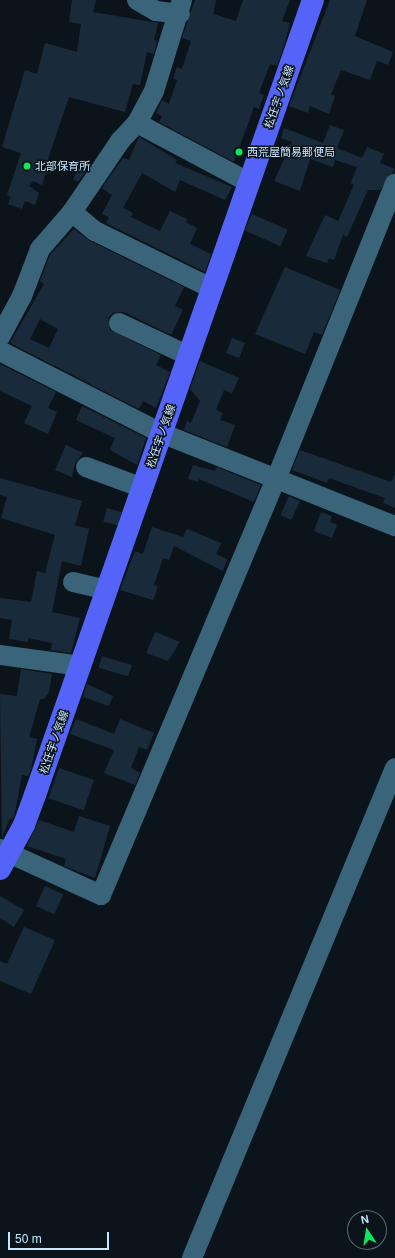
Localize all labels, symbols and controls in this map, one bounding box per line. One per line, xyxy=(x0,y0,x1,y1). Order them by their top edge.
street label: 松任宇ノ気線 xyxy=(262,64,296,130)
place label: 西荒屋簡易郵便局 xyxy=(247,145,335,159)
marker: 西荒屋簡易郵便局 xyxy=(234,147,244,157)
place label: 北部保育所 xyxy=(35,159,90,173)
marker: 北部保育所 xyxy=(22,161,32,171)
street label: 松任宇ノ気線 xyxy=(144,403,178,469)
street label: 松任宇ノ気線 xyxy=(37,709,71,775)
north arrow xyxy=(347,1210,387,1250)
text: N xyxy=(360,1213,370,1226)
scale bar xyxy=(10,1224,111,1250)
text: 50 m xyxy=(15,1232,42,1246)

